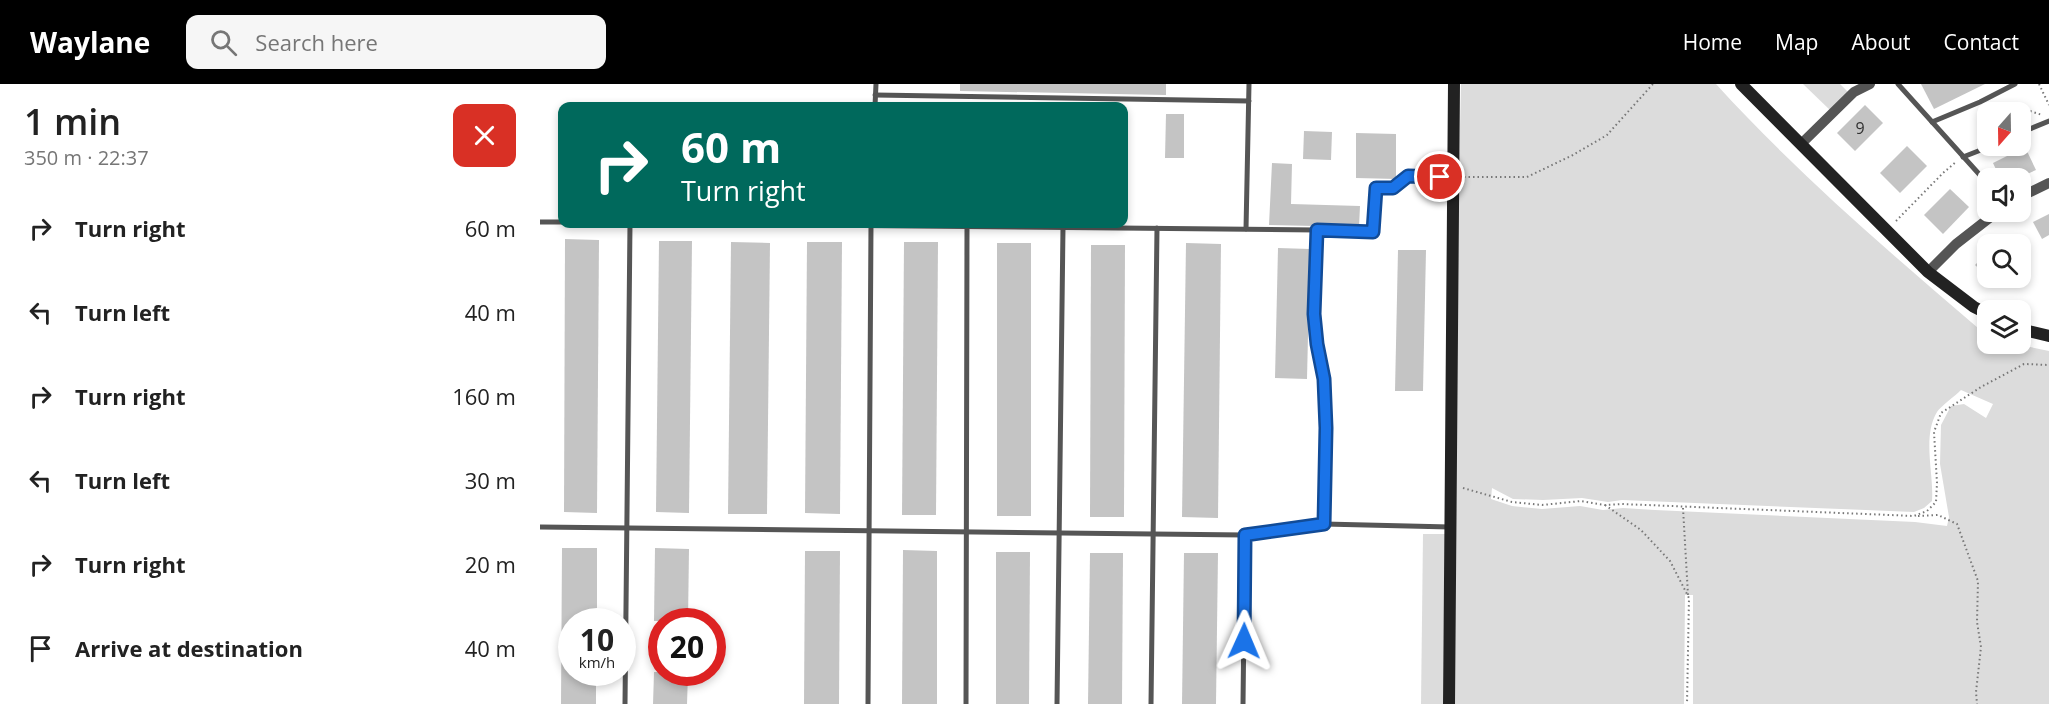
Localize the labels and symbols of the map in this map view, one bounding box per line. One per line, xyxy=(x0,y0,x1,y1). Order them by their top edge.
north arrow xyxy=(1977,102,2031,156)
house number: 9 xyxy=(1855,117,1865,139)
pin xyxy=(1414,151,1465,202)
speed limit sign: 20 xyxy=(648,608,726,686)
position arrow xyxy=(1212,609,1276,673)

